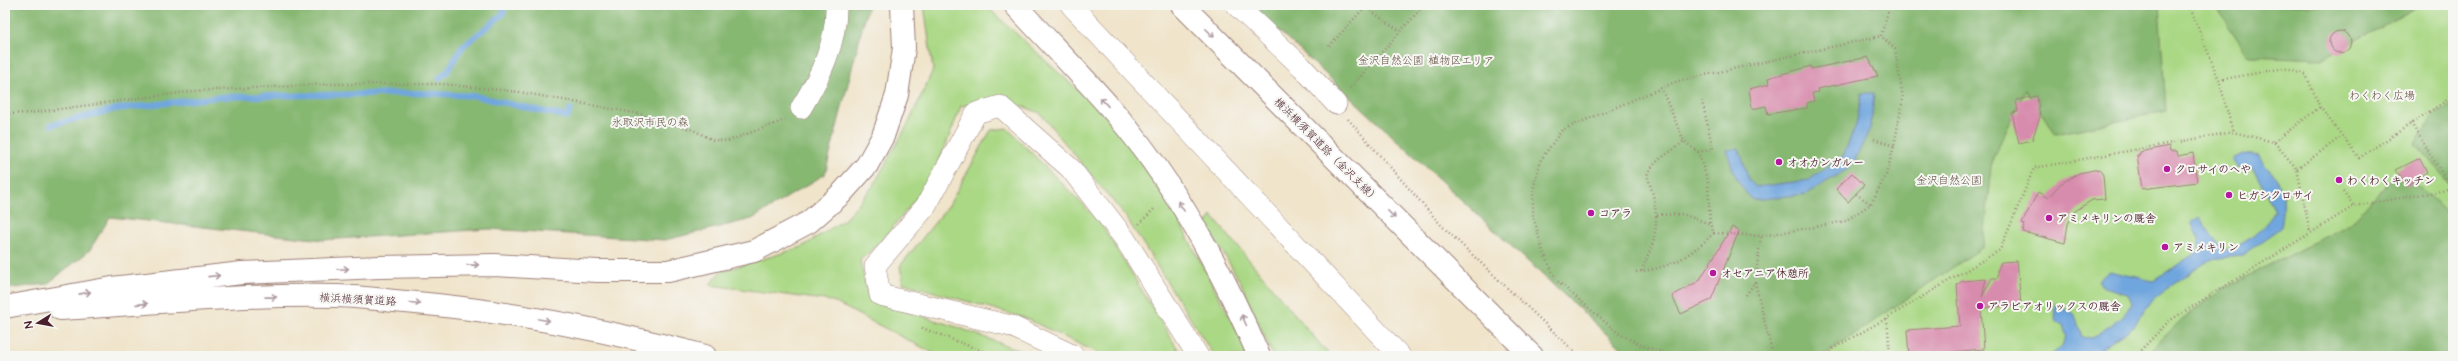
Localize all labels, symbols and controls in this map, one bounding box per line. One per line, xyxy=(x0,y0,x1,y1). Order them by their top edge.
one-way arrow xyxy=(1205,28,1215,38)
park label: 金沢自然公園 植物区エリア xyxy=(1358,53,1494,68)
park label: わくわく広場 xyxy=(2349,88,2415,103)
street label: 横浜横須賀道路（金沢支線） xyxy=(1271,94,1383,206)
one-way arrow xyxy=(1100,97,1109,107)
park label: 氷取沢市民の森 xyxy=(612,115,689,130)
place label: オオカンガルー xyxy=(1787,155,1864,170)
marker: オオカンガルー xyxy=(1774,157,1784,167)
place label: クロサイのへや xyxy=(2175,162,2251,177)
marker: クロサイのへや xyxy=(2162,164,2172,174)
park label: 金沢自然公園 xyxy=(1916,173,1982,188)
place label: わくわくキッチン xyxy=(2347,173,2435,188)
marker: わくわくキッチン xyxy=(2334,175,2344,185)
place label: ヒガシクロサイ xyxy=(2237,188,2313,203)
marker: ヒガシクロサイ xyxy=(2224,190,2234,200)
one-way arrow xyxy=(1177,201,1186,212)
place label: コアラ xyxy=(1599,206,1632,221)
marker: コアラ xyxy=(1586,208,1596,218)
one-way arrow xyxy=(1386,209,1396,219)
place label: アミメキリンの厩舎 xyxy=(2057,211,2156,226)
marker: アミメキリンの厩舎 xyxy=(2044,213,2054,223)
place label: アミメキリン xyxy=(2173,240,2239,255)
marker: アミメキリン xyxy=(2160,242,2170,252)
one-way arrow xyxy=(466,262,479,269)
one-way arrow xyxy=(336,265,349,272)
place label: オセアニア休憩所 xyxy=(1721,266,1809,281)
marker: オセアニア休憩所 xyxy=(1708,268,1718,278)
one-way arrow xyxy=(207,272,220,280)
one-way arrow xyxy=(78,288,91,296)
street label: 横浜横須賀道路 xyxy=(319,290,397,309)
one-way arrow xyxy=(264,293,277,301)
one-way arrow xyxy=(408,299,421,307)
place label: アラビアオリックスの厩舎 xyxy=(1988,299,2121,314)
one-way arrow xyxy=(135,300,148,307)
marker: アラビアオリックスの厩舎 xyxy=(1975,301,1985,311)
north arrow xyxy=(18,303,58,343)
one-way arrow xyxy=(1240,315,1247,327)
one-way arrow xyxy=(537,316,550,324)
text: N xyxy=(21,320,37,330)

